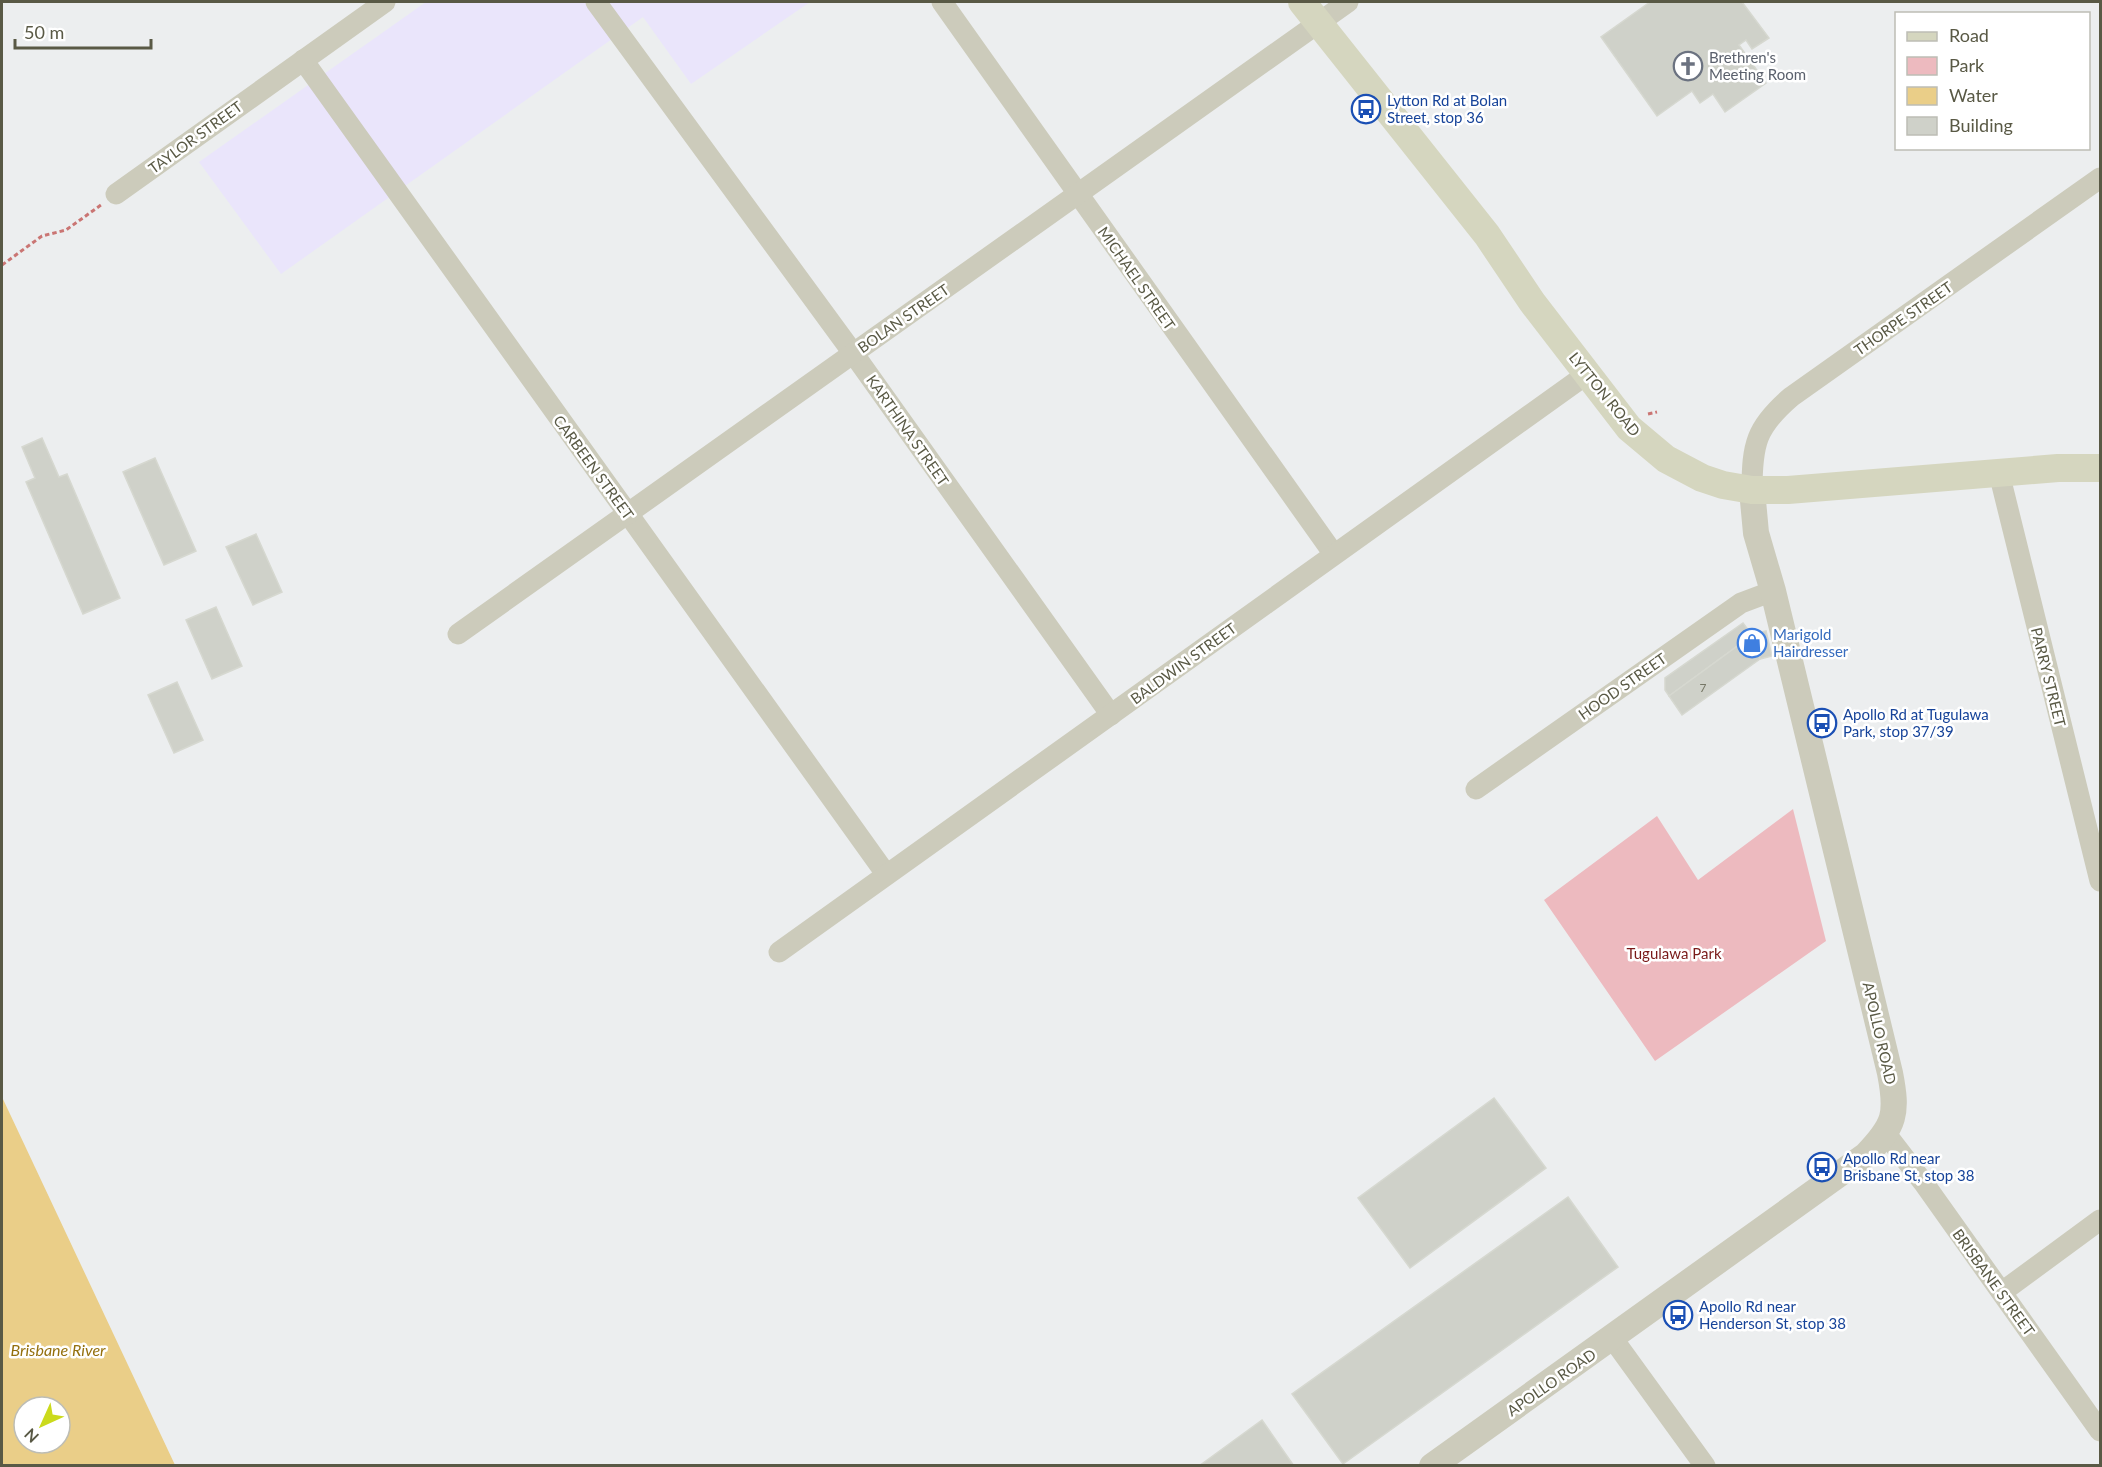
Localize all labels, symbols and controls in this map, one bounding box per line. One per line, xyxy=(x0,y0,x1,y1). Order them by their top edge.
scale bar xyxy=(15,12,152,50)
legend xyxy=(1895,12,2090,150)
text: 50 m xyxy=(24,21,64,43)
text: Road xyxy=(1949,24,1989,46)
place label: Brethren's Meeting Room xyxy=(1709,48,1806,83)
church icon: Brethren's Meeting Room xyxy=(1672,50,1704,82)
text: Park xyxy=(1949,54,1985,76)
text: Water xyxy=(1949,84,1998,106)
place label: Lytton Rd at Bolan Street, stop 36 xyxy=(1387,91,1507,126)
bus stop icon: Lytton Rd at Bolan Street, stop 36 xyxy=(1350,93,1382,125)
street label: TAYLOR STREET xyxy=(145,97,245,177)
text: Building xyxy=(1949,114,2013,136)
street label: MICHAEL STREET xyxy=(1095,223,1179,333)
street label: THORPE STREET xyxy=(1850,277,1956,359)
street label: BOLAN STREET xyxy=(854,280,952,356)
street label: LYTTON ROAD xyxy=(1566,348,1644,440)
street label: KARTHINA STREET xyxy=(863,371,953,489)
street label: CARBEEN STREET xyxy=(550,411,638,523)
street label: BALDWIN STREET xyxy=(1127,619,1239,707)
place label: Marigold Hairdresser xyxy=(1773,625,1849,660)
street label: PARRY STREET xyxy=(2028,625,2070,729)
shop icon: Marigold Hairdresser xyxy=(1736,627,1768,659)
street label: HOOD STREET xyxy=(1575,649,1670,723)
house number: 7 xyxy=(1700,680,1707,695)
place label: Apollo Rd at Tugulawa Park, stop 37/39 xyxy=(1843,705,1989,740)
bus stop icon: Apollo Rd at Tugulawa Park, stop 37/39 xyxy=(1806,707,1838,739)
park label: Tugulawa Park xyxy=(1626,944,1722,962)
street label: APOLLO ROAD xyxy=(1859,980,1901,1086)
place label: Apollo Rd near Brisbane St, stop 38 xyxy=(1843,1149,1974,1184)
bus stop icon: Apollo Rd near Brisbane St, stop 38 xyxy=(1806,1151,1838,1183)
street label: BRISBANE STREET xyxy=(1949,1225,2039,1339)
place label: Apollo Rd near Henderson St, stop 38 xyxy=(1699,1297,1846,1332)
bus stop icon: Apollo Rd near Henderson St, stop 38 xyxy=(1662,1299,1694,1331)
water label: Brisbane River xyxy=(10,1340,106,1359)
street label: APOLLO ROAD xyxy=(1503,1345,1599,1419)
north arrow xyxy=(12,1395,72,1455)
text: N xyxy=(20,1425,42,1447)

